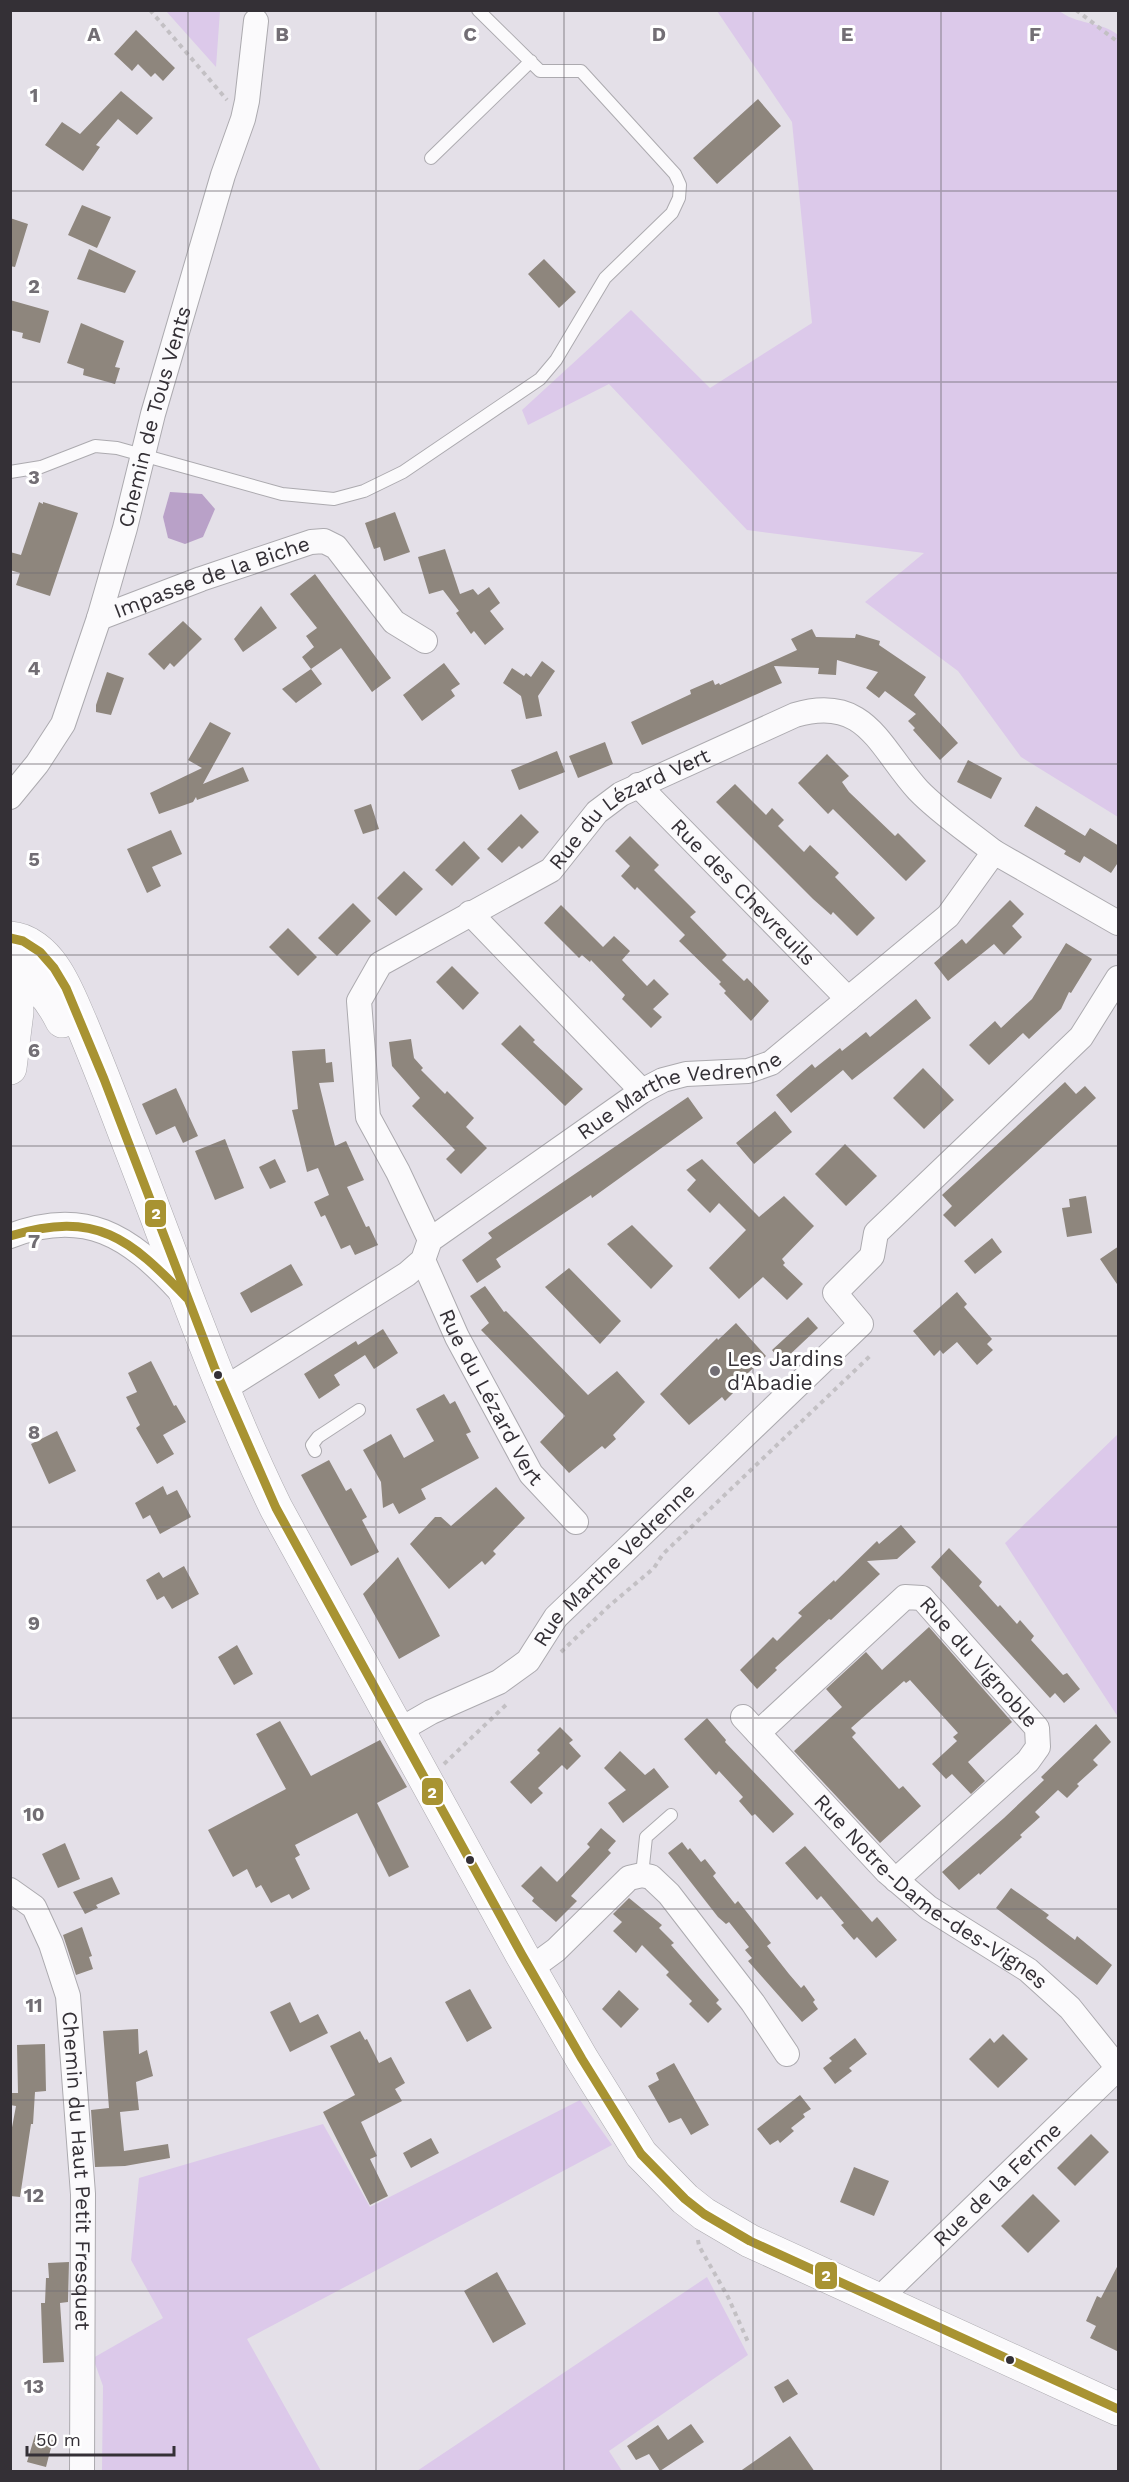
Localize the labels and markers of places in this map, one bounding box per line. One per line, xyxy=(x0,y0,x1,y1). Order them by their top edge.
place label: Les Jardins d'Abadie xyxy=(727,1346,844,1395)
marker: Les Jardins d'Abadie xyxy=(708,1364,722,1378)
unlabelled marker xyxy=(212,1369,224,1381)
unlabelled marker xyxy=(464,1854,476,1866)
unlabelled marker xyxy=(1004,2354,1016,2366)

